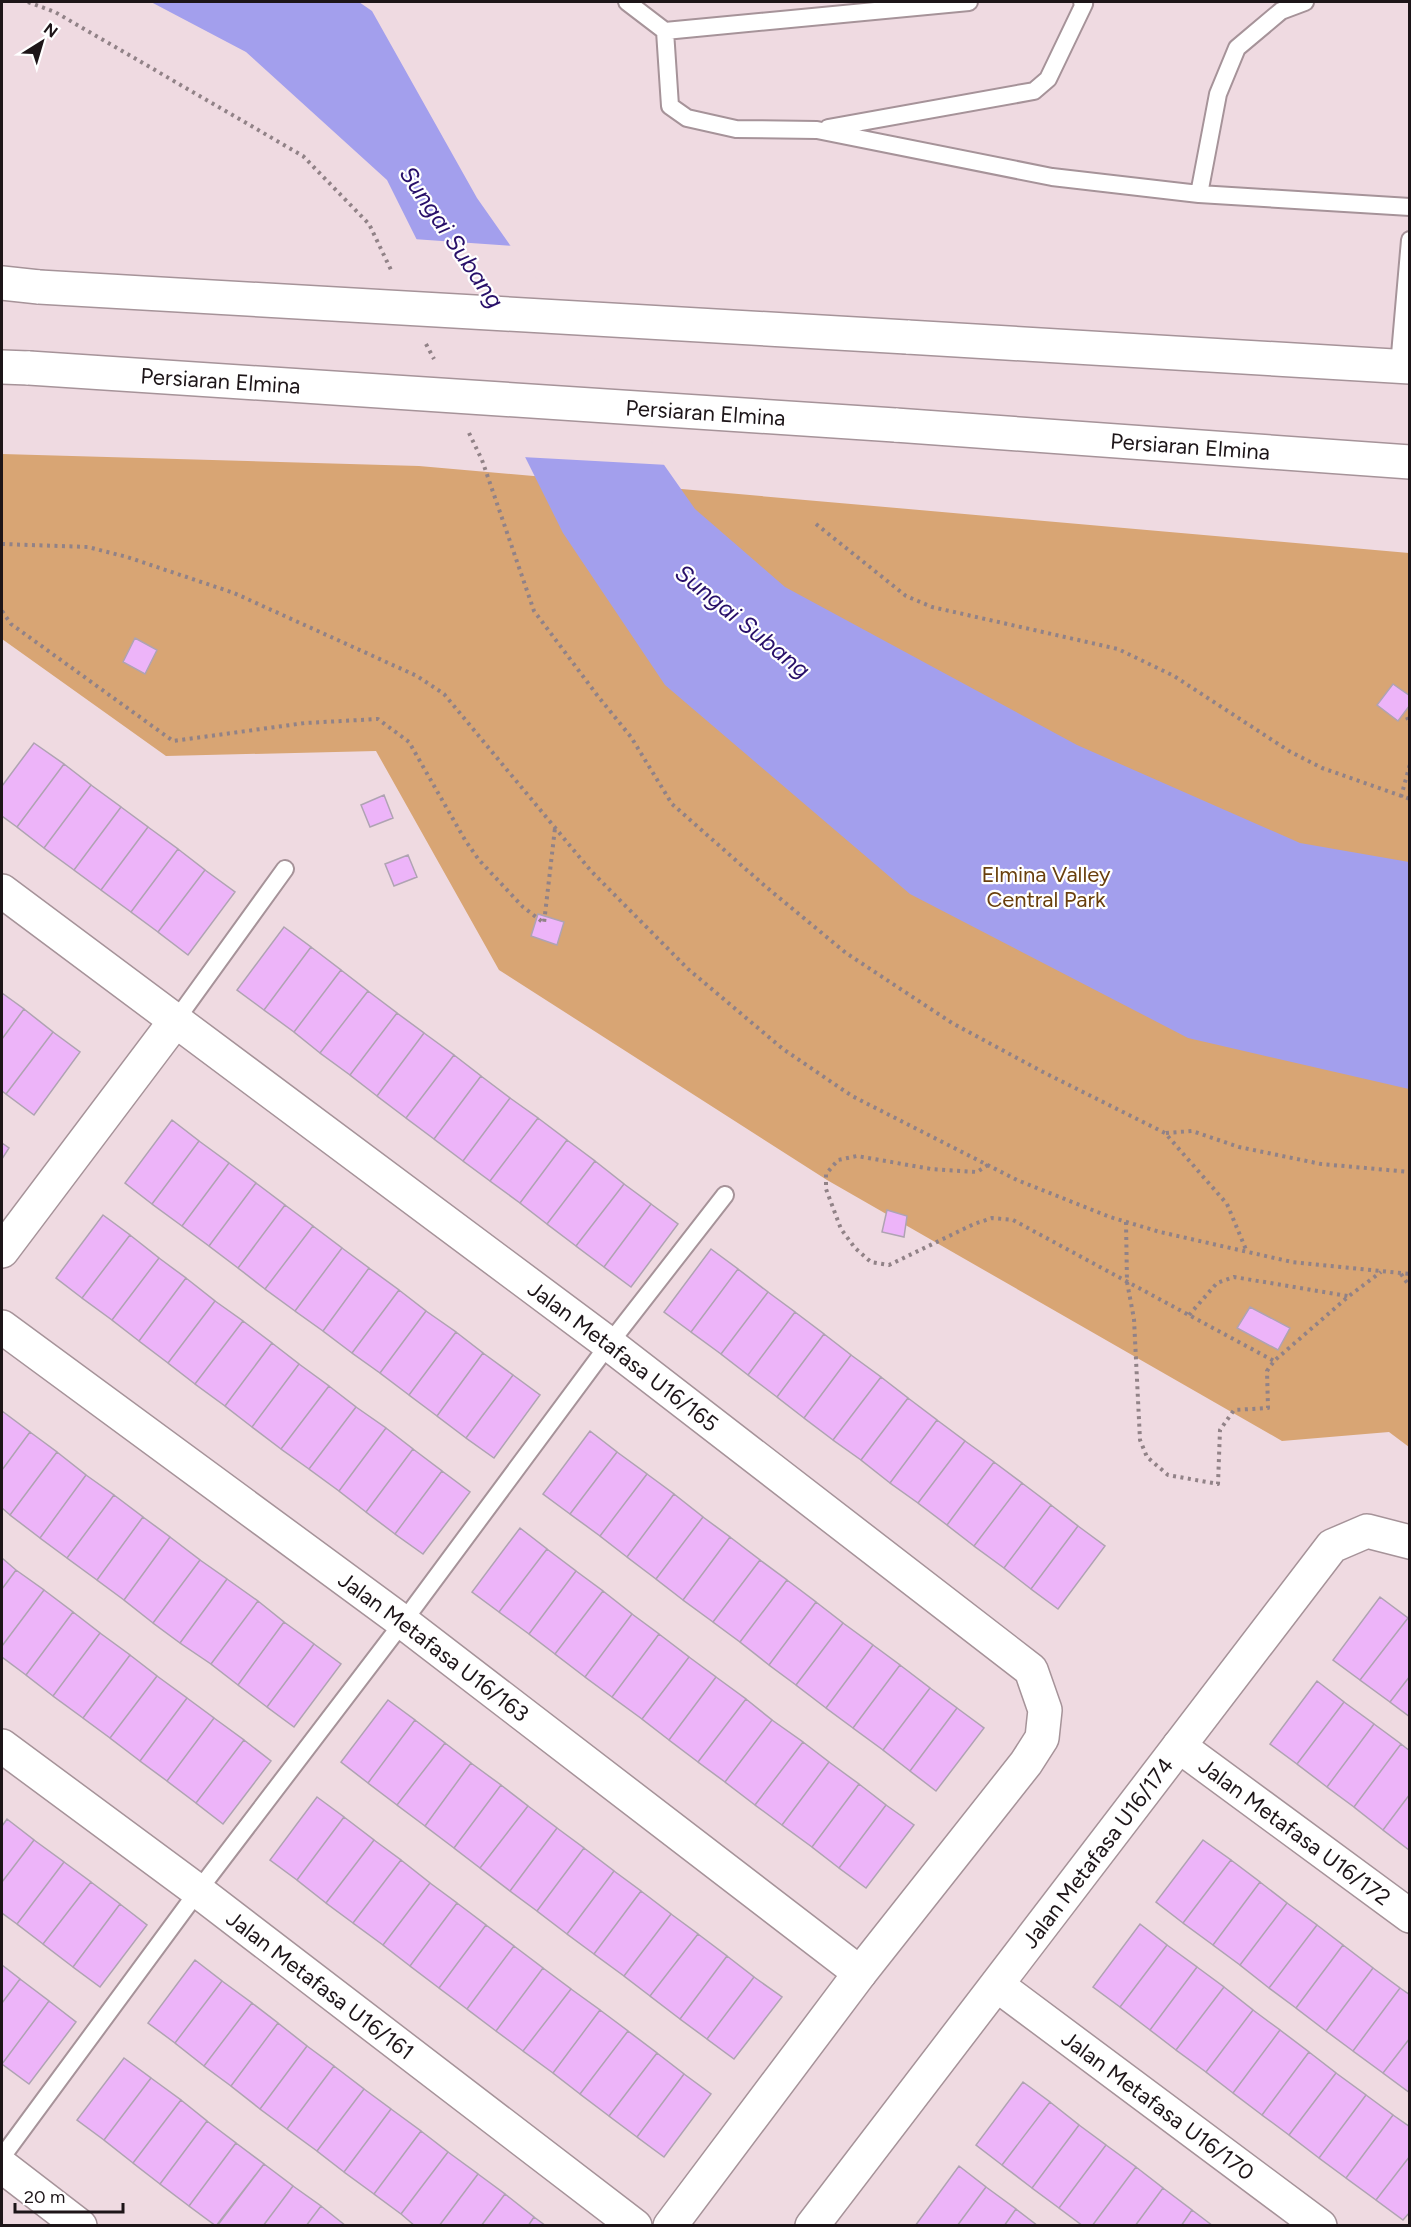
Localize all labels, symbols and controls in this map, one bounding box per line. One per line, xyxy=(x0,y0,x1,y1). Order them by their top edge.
north arrow xyxy=(12,12,72,72)
text: N xyxy=(40,19,61,42)
water label: Sungai Subang xyxy=(394,161,510,313)
street label: Persiaran Elmina xyxy=(140,362,301,399)
street label: Persiaran Elmina xyxy=(625,394,786,431)
street label: Persiaran Elmina xyxy=(1109,427,1271,465)
water label: Sungai Subang xyxy=(670,558,816,684)
park label: Elmina Valley Central Park xyxy=(981,861,1111,913)
street label: Jalan Metafasa U16/165 xyxy=(523,1275,724,1437)
street label: Jalan Metafasa U16/163 xyxy=(333,1566,534,1727)
street label: Jalan Metafasa U16/174 xyxy=(1016,1752,1179,1953)
street label: Jalan Metafasa U16/172 xyxy=(1194,1752,1396,1911)
street label: Jalan Metafasa U16/161 xyxy=(221,1904,419,2065)
street label: Jalan Metafasa U16/170 xyxy=(1056,2025,1260,2186)
scale bar xyxy=(15,2176,123,2214)
text: 20 m xyxy=(24,2186,65,2208)

